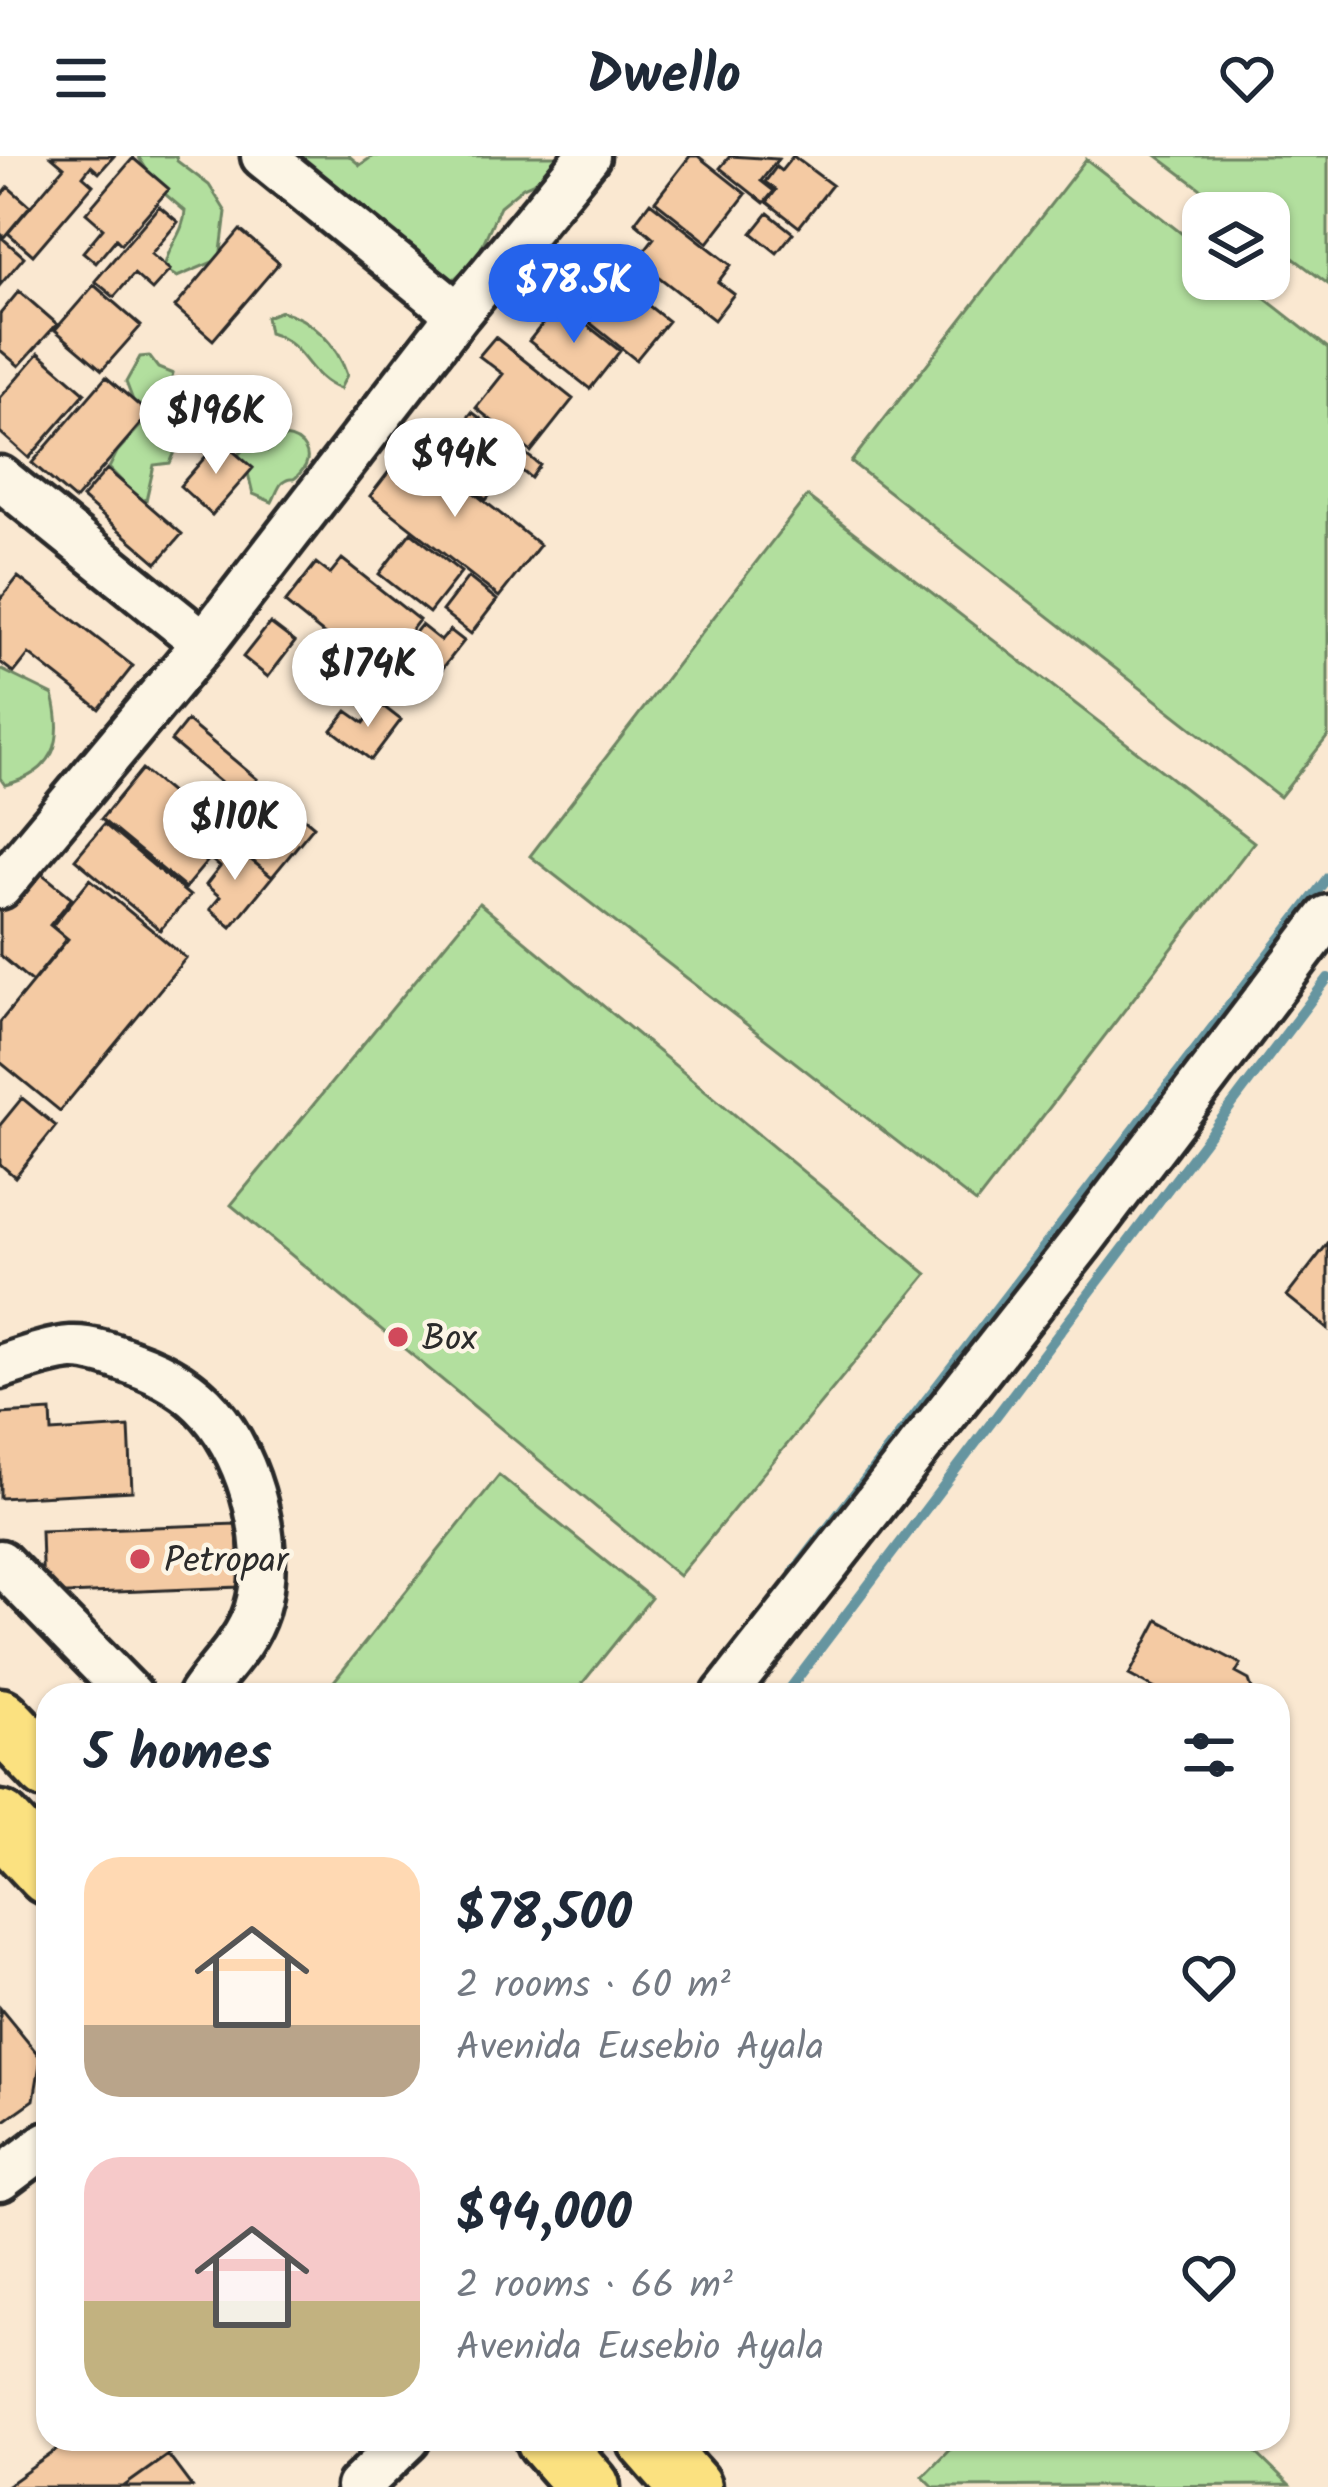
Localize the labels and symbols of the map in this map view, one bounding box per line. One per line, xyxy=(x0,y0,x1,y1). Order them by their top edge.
pin: $78.5K xyxy=(476,244,672,346)
pin: $196K xyxy=(132,375,300,477)
pin: $94K xyxy=(384,418,526,520)
pin: $174K xyxy=(284,628,452,730)
pin: $110K xyxy=(151,781,319,883)
place label: Box xyxy=(422,1312,477,1369)
marker: Box xyxy=(385,1324,411,1350)
place label: Petropar xyxy=(164,1534,290,1591)
marker: Petropar xyxy=(127,1546,153,1572)

